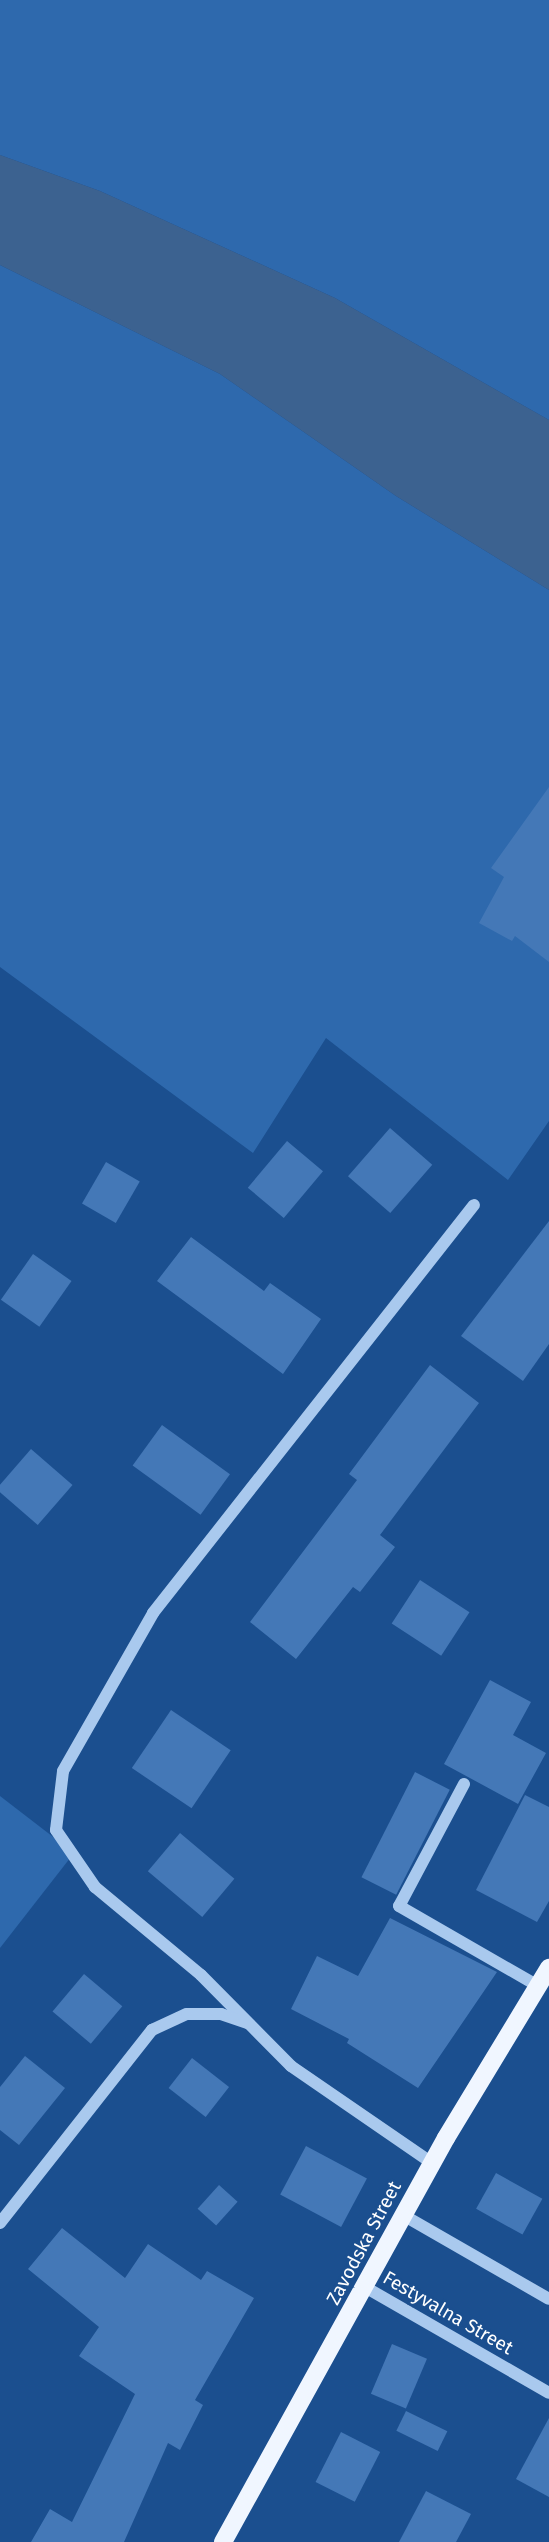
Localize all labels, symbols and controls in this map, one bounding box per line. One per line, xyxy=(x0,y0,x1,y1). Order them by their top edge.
street label: Zavodska Street xyxy=(322,2177,406,2309)
street label: Festyvalna Street xyxy=(379,2266,517,2360)

